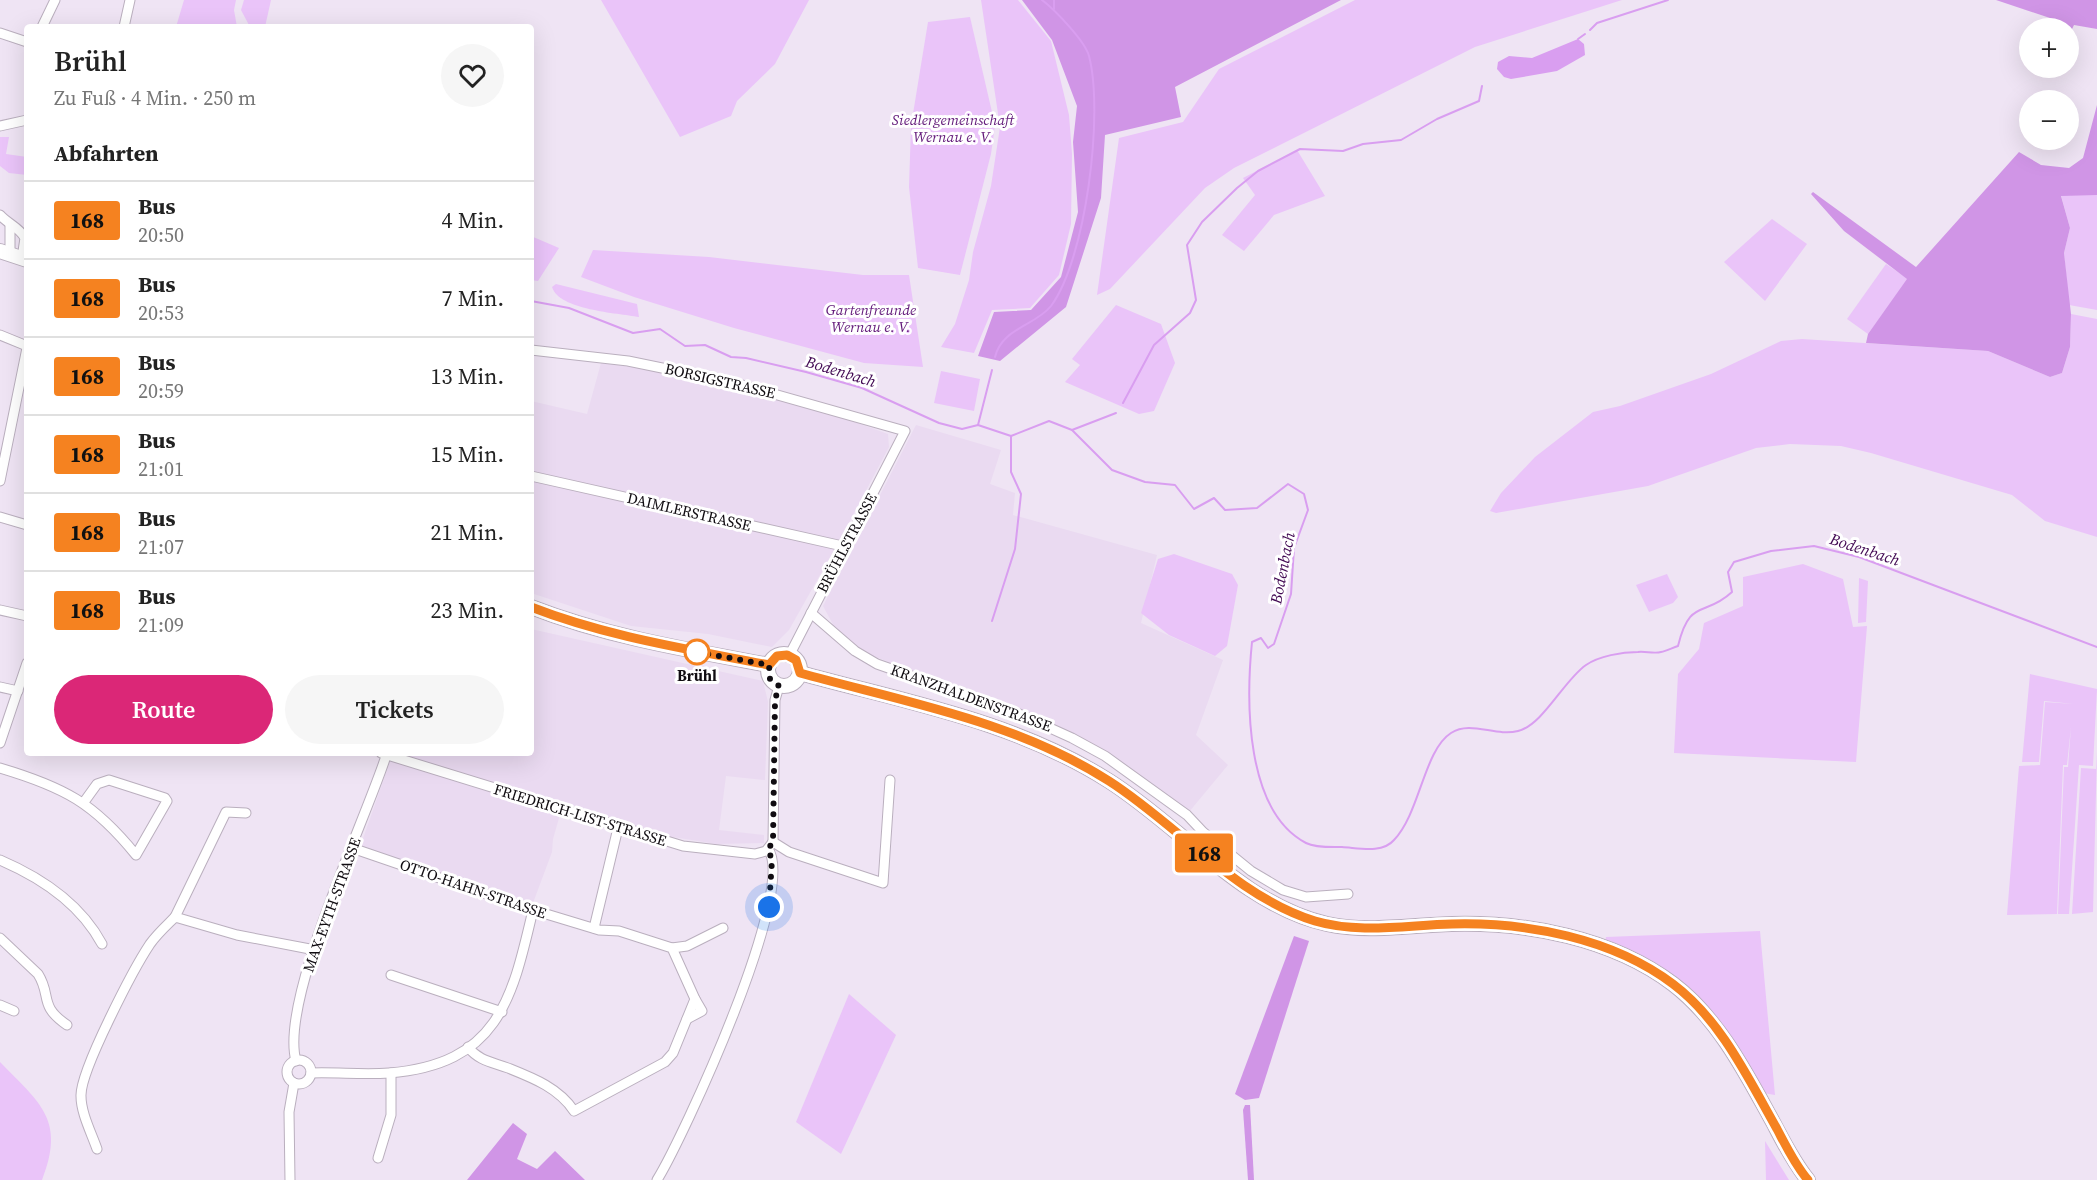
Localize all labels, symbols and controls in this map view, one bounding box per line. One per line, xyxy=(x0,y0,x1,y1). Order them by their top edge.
map controls xyxy=(2019,18,2079,150)
button: + xyxy=(2019,18,2079,78)
text: Brühl xyxy=(54,42,127,80)
button: heart xyxy=(441,44,504,107)
text: Zu Fuß · 4 Min. · 250 m xyxy=(54,84,256,112)
button: − xyxy=(2019,90,2079,150)
park label: Siedlergemeinschaft Wernau e. V. xyxy=(892,109,1015,147)
text: Abfahrten xyxy=(54,138,159,168)
text: Bus xyxy=(138,191,175,221)
text: 4 Min. xyxy=(442,205,504,235)
text: 168 xyxy=(70,206,104,235)
text: 20:50 xyxy=(138,221,184,249)
text: Bus xyxy=(138,269,175,299)
text: 7 Min. xyxy=(442,283,504,313)
text: 168 xyxy=(70,284,104,313)
text: 20:53 xyxy=(138,299,184,327)
park label: Gartenfreunde Wernau e. V. xyxy=(826,299,916,337)
text: Bus xyxy=(138,347,175,377)
water label: Bodenbach xyxy=(802,350,879,392)
street label: BORSIGSTRASSE xyxy=(663,358,777,403)
text: 13 Min. xyxy=(431,361,504,391)
text: 168 xyxy=(70,362,104,391)
text: 20:59 xyxy=(138,377,184,405)
text: Bus xyxy=(138,425,175,455)
text: 15 Min. xyxy=(431,439,504,469)
text: 168 xyxy=(70,440,104,469)
text: 21:01 xyxy=(138,455,184,483)
street label: DAIMLERSTRASSE xyxy=(625,487,753,536)
street label: BRÜHLSTRASSE xyxy=(811,489,882,596)
text: Bus xyxy=(138,503,175,533)
text: 21 Min. xyxy=(431,517,504,547)
text: 168 xyxy=(70,518,104,547)
water label: Bodenbach xyxy=(1826,527,1903,571)
water label: Bodenbach xyxy=(1264,530,1300,607)
text: 21:07 xyxy=(138,533,184,561)
text: Bus xyxy=(138,581,175,611)
text: 23 Min. xyxy=(431,595,504,625)
text: 168 xyxy=(70,596,104,625)
text: 21:09 xyxy=(138,611,184,639)
marker: Brühl xyxy=(684,639,710,665)
street label: KRANZHALDENSTRASSE xyxy=(888,659,1055,736)
place label: Brühl xyxy=(677,665,717,686)
button: Route xyxy=(54,675,273,744)
button: Tickets xyxy=(285,675,504,744)
street label: FRIEDRICH-LIST-STRASSE xyxy=(491,778,669,851)
line badge: 168 xyxy=(1170,834,1238,872)
street label: MAX-EYTH-STRASSE xyxy=(297,835,366,975)
text: 168 xyxy=(1187,839,1221,868)
street label: OTTO-HAHN-STRASSE xyxy=(397,854,549,923)
your location xyxy=(754,892,784,922)

